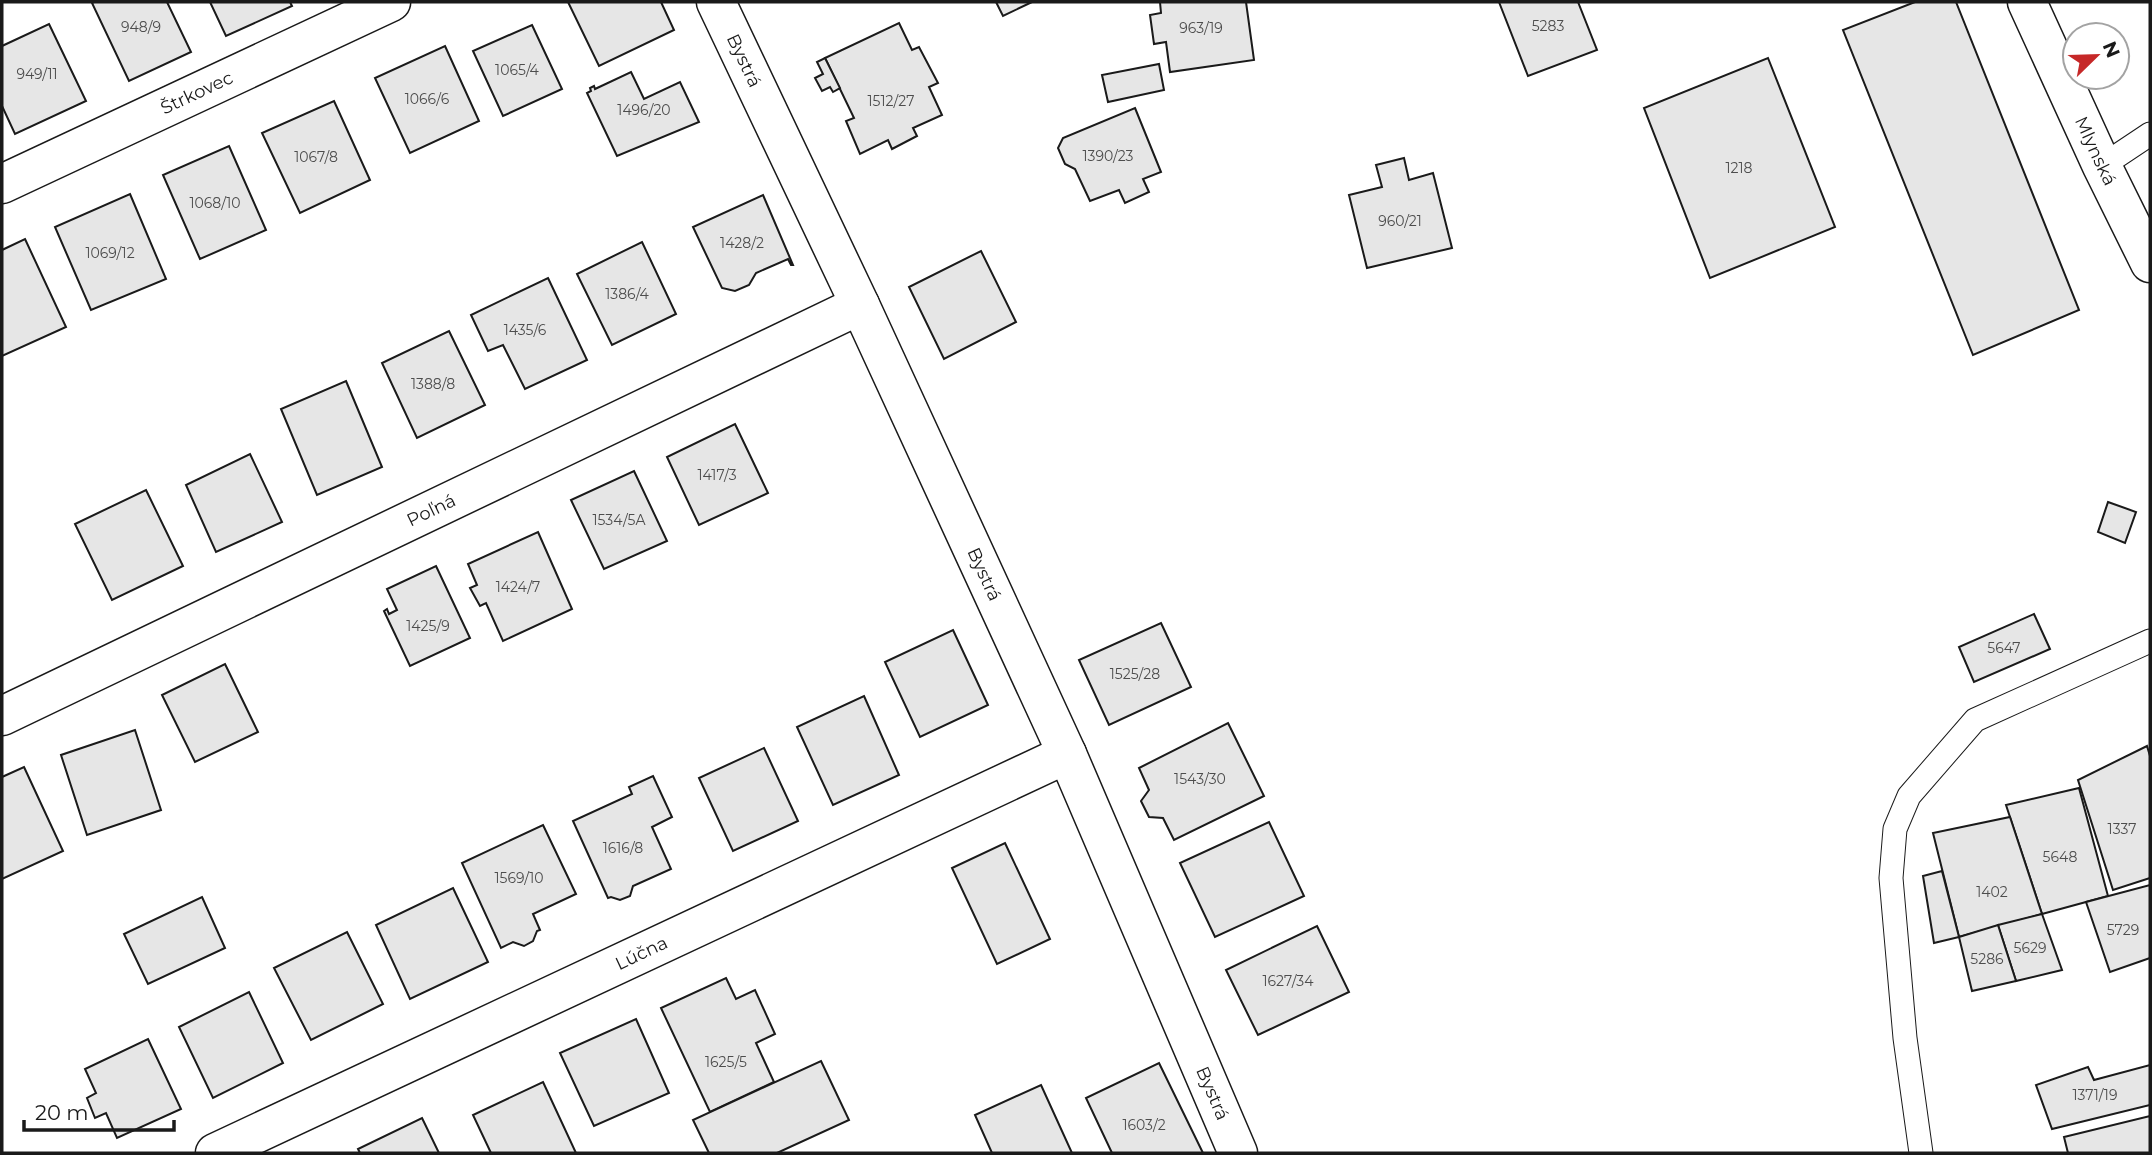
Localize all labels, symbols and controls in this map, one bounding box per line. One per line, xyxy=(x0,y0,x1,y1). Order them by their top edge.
house number: 5283 xyxy=(1532,17,1564,35)
house number: 948/9 xyxy=(121,18,161,36)
house number: 963/19 xyxy=(1179,19,1223,37)
north arrow xyxy=(2061,21,2131,91)
street label: Bystrá xyxy=(722,30,766,91)
text: N xyxy=(2098,38,2125,61)
house number: 1065/4 xyxy=(495,61,540,79)
house number: 949/11 xyxy=(16,65,58,83)
street label: Štrkovec xyxy=(157,67,236,119)
house number: 1066/6 xyxy=(405,90,450,108)
house number: 1512/27 xyxy=(868,92,914,110)
house number: 1496/20 xyxy=(617,101,671,119)
street label: Mlynská xyxy=(2070,113,2121,189)
house number: 1390/23 xyxy=(1082,147,1134,165)
house number: 1067/8 xyxy=(294,148,338,166)
house number: 1218 xyxy=(1726,159,1753,177)
house number: 1068/10 xyxy=(189,194,241,212)
house number: 960/21 xyxy=(1378,212,1422,230)
house number: 1428/2 xyxy=(720,234,764,252)
house number: 1069/12 xyxy=(85,244,135,262)
house number: 1386/4 xyxy=(605,285,650,303)
house number: 1435/6 xyxy=(504,321,547,339)
house number: 1388/8 xyxy=(411,375,455,393)
house number: 1417/3 xyxy=(697,466,737,484)
street label: Poľná xyxy=(403,489,459,531)
house number: 1534/5A xyxy=(592,511,647,529)
street label: Bystrá xyxy=(962,544,1006,605)
house number: 1424/7 xyxy=(496,578,540,596)
house number: 1425/9 xyxy=(406,617,450,635)
house number: 5647 xyxy=(1987,639,2021,657)
house number: 1525/28 xyxy=(1110,665,1160,683)
house number: 1543/30 xyxy=(1174,770,1226,788)
house number: 1337 xyxy=(2108,820,2136,838)
house number: 1616/8 xyxy=(603,839,643,857)
house number: 5648 xyxy=(2043,848,2077,866)
house number: 1569/10 xyxy=(494,869,544,887)
house number: 1402 xyxy=(1976,883,2008,901)
house number: 5729 xyxy=(2107,921,2139,939)
street label: Lúčna xyxy=(612,932,671,975)
house number: 5629 xyxy=(2014,939,2046,957)
house number: 5286 xyxy=(1970,950,2004,968)
house number: 1627/34 xyxy=(1263,972,1314,990)
house number: 1625/5 xyxy=(705,1053,747,1071)
street label: Bystrá xyxy=(1191,1063,1234,1124)
house number: 1371/19 xyxy=(2073,1086,2117,1104)
scale bar xyxy=(24,1088,175,1132)
text: 20 m xyxy=(35,1100,89,1125)
house number: 1603/2 xyxy=(1122,1116,1166,1134)

